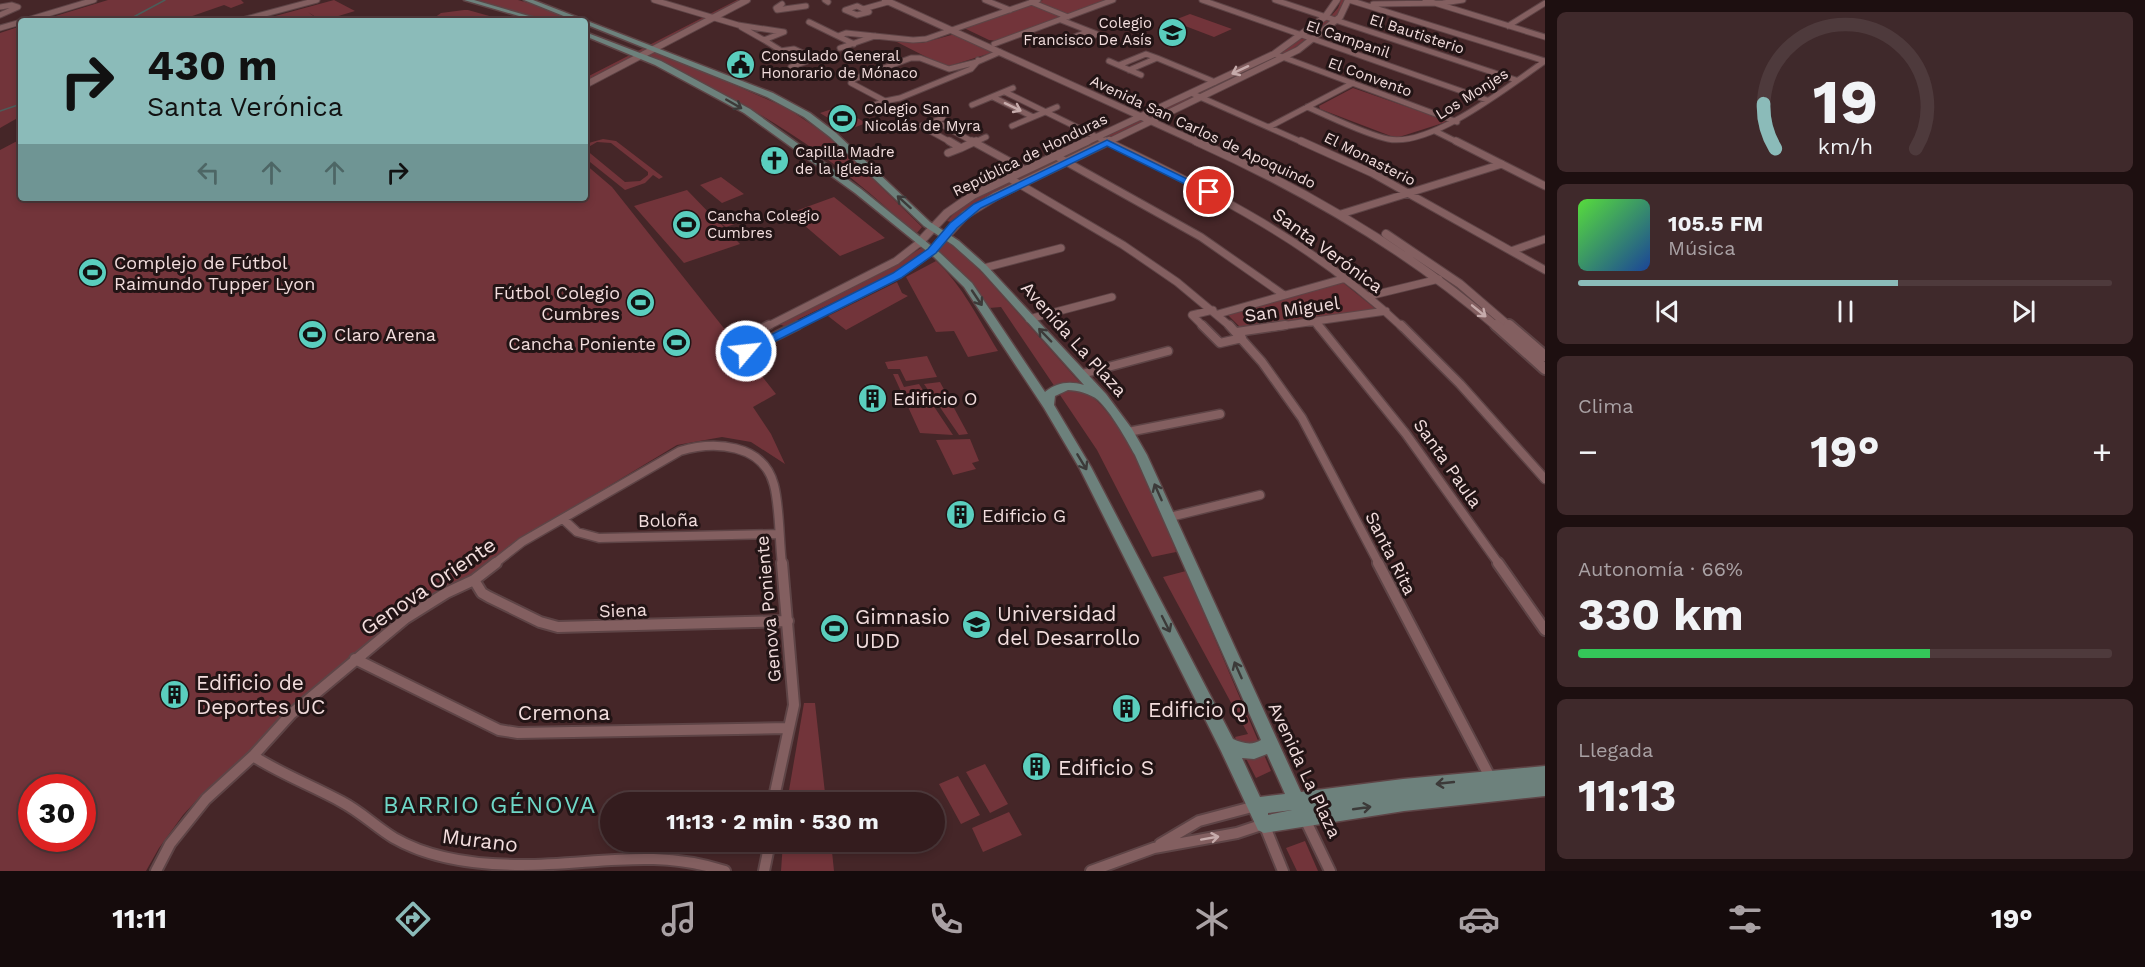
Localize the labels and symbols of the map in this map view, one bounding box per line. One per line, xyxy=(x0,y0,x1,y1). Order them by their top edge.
street label: El Bautisterio xyxy=(1367,10,1467,58)
place label: Colegio Francisco De Asís xyxy=(1023,14,1152,49)
school or university icon: Colegio Francisco De Asís xyxy=(1157,16,1189,48)
street label: El Campanil xyxy=(1304,16,1393,62)
place label: Consulado General Honorario de Mónaco xyxy=(761,47,918,82)
public building icon: Consulado General Honorario de Mónaco xyxy=(724,49,756,81)
street label: El Convento xyxy=(1326,53,1414,101)
one-way arrow xyxy=(1232,65,1250,76)
street label: Los Monjes xyxy=(1432,65,1512,123)
street label: Avenida San Carlos de Apoquindo xyxy=(1087,72,1319,192)
one-way arrow xyxy=(725,98,742,110)
place label: Colegio San Nicolás de Myra xyxy=(864,100,981,135)
one-way arrow xyxy=(1004,101,1022,113)
sports icon: Colegio San Nicolás de Myra xyxy=(827,102,859,134)
street label: República de Honduras xyxy=(950,110,1110,200)
street label: El Monasterio xyxy=(1321,128,1419,190)
place label: Capilla Madre de la Iglesia xyxy=(795,143,895,178)
church icon: Capilla Madre de la Iglesia xyxy=(758,145,790,177)
pin xyxy=(1183,166,1234,217)
one-way arrow xyxy=(896,195,911,209)
street label: Santa Verónica xyxy=(1269,203,1387,297)
place label: Cancha Colegio Cumbres xyxy=(707,207,820,242)
sports icon: Cancha Colegio Cumbres xyxy=(670,209,702,241)
place label: Complejo de Fútbol Raimundo Tupper Lyon xyxy=(114,252,315,294)
sports icon: Complejo de Fútbol Raimundo Tupper Lyon xyxy=(77,256,109,288)
street label: Avenida La Plaza xyxy=(1017,277,1131,401)
place label: Fútbol Colegio Cumbres xyxy=(494,282,620,324)
sports icon: Fútbol Colegio Cumbres xyxy=(625,286,657,318)
one-way arrow xyxy=(971,289,983,306)
street label: San Miguel xyxy=(1243,292,1341,326)
one-way arrow xyxy=(1471,304,1487,317)
sports icon: Claro Arena xyxy=(297,318,329,350)
position arrow xyxy=(714,319,778,383)
place label: Claro Arena xyxy=(334,324,436,345)
sports icon: Cancha Poniente xyxy=(661,327,693,359)
one-way arrow xyxy=(1038,328,1052,343)
place label: Cancha Poniente xyxy=(508,333,656,354)
building icon: Edificio O xyxy=(856,382,888,414)
place label: Edificio O xyxy=(893,388,977,409)
street label: Santa Paula xyxy=(1410,414,1486,512)
one-way arrow xyxy=(1076,453,1088,470)
one-way arrow xyxy=(1152,483,1164,501)
building icon: Edificio G xyxy=(945,499,977,531)
place label: Edificio G xyxy=(982,505,1066,526)
street label: Santa Rita xyxy=(1361,508,1421,598)
street label: Boloña xyxy=(638,509,698,531)
street label: Genova Oriente xyxy=(356,532,500,640)
street label: Genova Poniente xyxy=(751,535,785,683)
street label: Siena xyxy=(599,599,647,621)
place label: Universidad del Desarrollo xyxy=(997,601,1140,650)
place label: Gimnasio UDD xyxy=(855,604,950,653)
school or university icon: Universidad del Desarrollo xyxy=(960,609,992,641)
sports icon: Gimnasio UDD xyxy=(818,612,850,644)
one-way arrow xyxy=(1160,614,1172,632)
one-way arrow xyxy=(1231,661,1243,679)
place label: Edificio de Deportes UC xyxy=(196,670,325,719)
building icon: Edificio de Deportes UC xyxy=(159,678,191,710)
building icon: Edificio Q xyxy=(1111,693,1143,725)
place label: Edificio Q xyxy=(1148,697,1246,722)
street label: Avenida La Plaza xyxy=(1264,699,1346,841)
street label: Cremona xyxy=(518,700,610,725)
building icon: Edificio S xyxy=(1021,751,1053,783)
place label: Edificio S xyxy=(1058,755,1154,780)
speed limit sign: 30 xyxy=(18,774,96,852)
one-way arrow xyxy=(1435,778,1455,789)
district label: BARRIO GÉNOVA xyxy=(383,791,597,819)
one-way arrow xyxy=(1351,802,1371,813)
street label: Murano xyxy=(441,823,519,857)
one-way arrow xyxy=(1199,832,1219,843)

